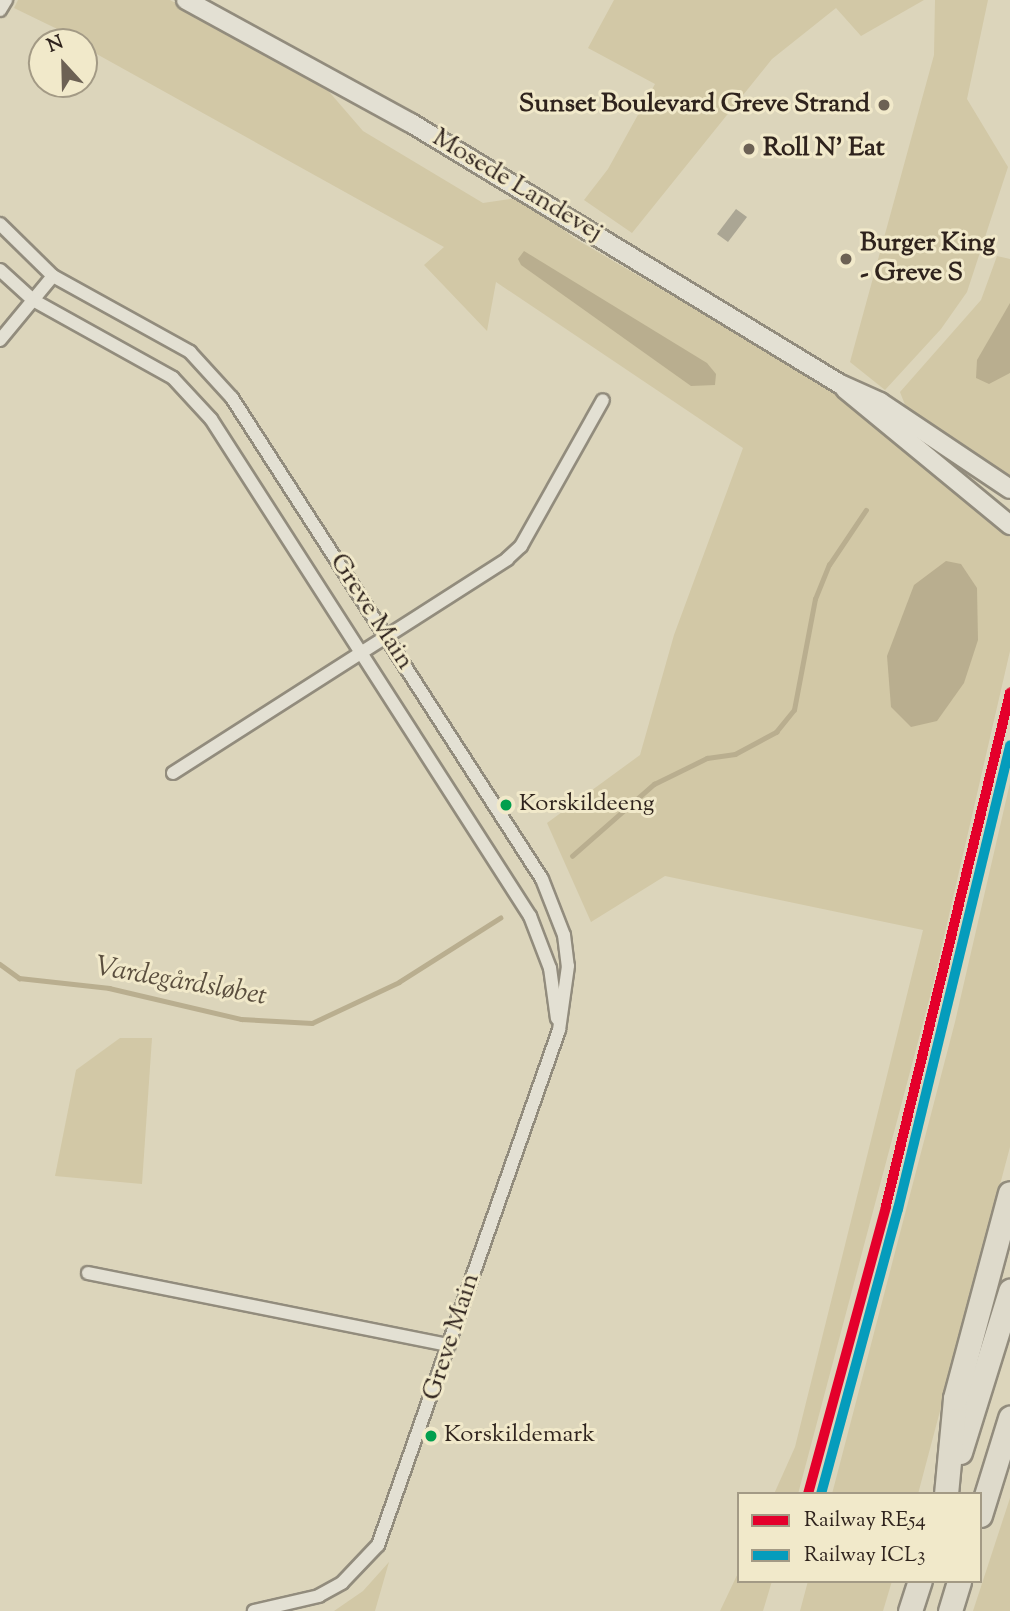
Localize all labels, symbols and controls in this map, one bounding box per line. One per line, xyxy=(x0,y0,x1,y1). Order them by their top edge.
north arrow xyxy=(28,28,98,98)
text: N xyxy=(44,30,68,60)
place label: Sunset Boulevard Greve Strand xyxy=(519,89,870,121)
marker: Sunset Boulevard Greve Strand xyxy=(876,97,892,113)
street label: Mosede Landevej xyxy=(426,123,608,249)
place label: Roll N’ Eat xyxy=(763,133,885,165)
marker: Roll N’ Eat xyxy=(741,141,757,157)
place label: Burger King - Greve S xyxy=(860,228,995,290)
marker: Burger King - Greve S xyxy=(838,251,854,267)
street label: Greve Main xyxy=(322,548,420,676)
place label: Korskildeeng xyxy=(519,791,655,819)
marker: Korskildeeng xyxy=(499,798,513,812)
water label: Vardegårdsløbet xyxy=(93,950,269,1014)
street label: Greve Main xyxy=(417,1269,487,1405)
place label: Korskildemark xyxy=(444,1422,595,1450)
marker: Korskildemark xyxy=(424,1429,438,1443)
legend xyxy=(737,1492,982,1583)
text: Railway RE54 xyxy=(804,1506,926,1536)
text: Railway ICL3 xyxy=(804,1541,925,1571)

